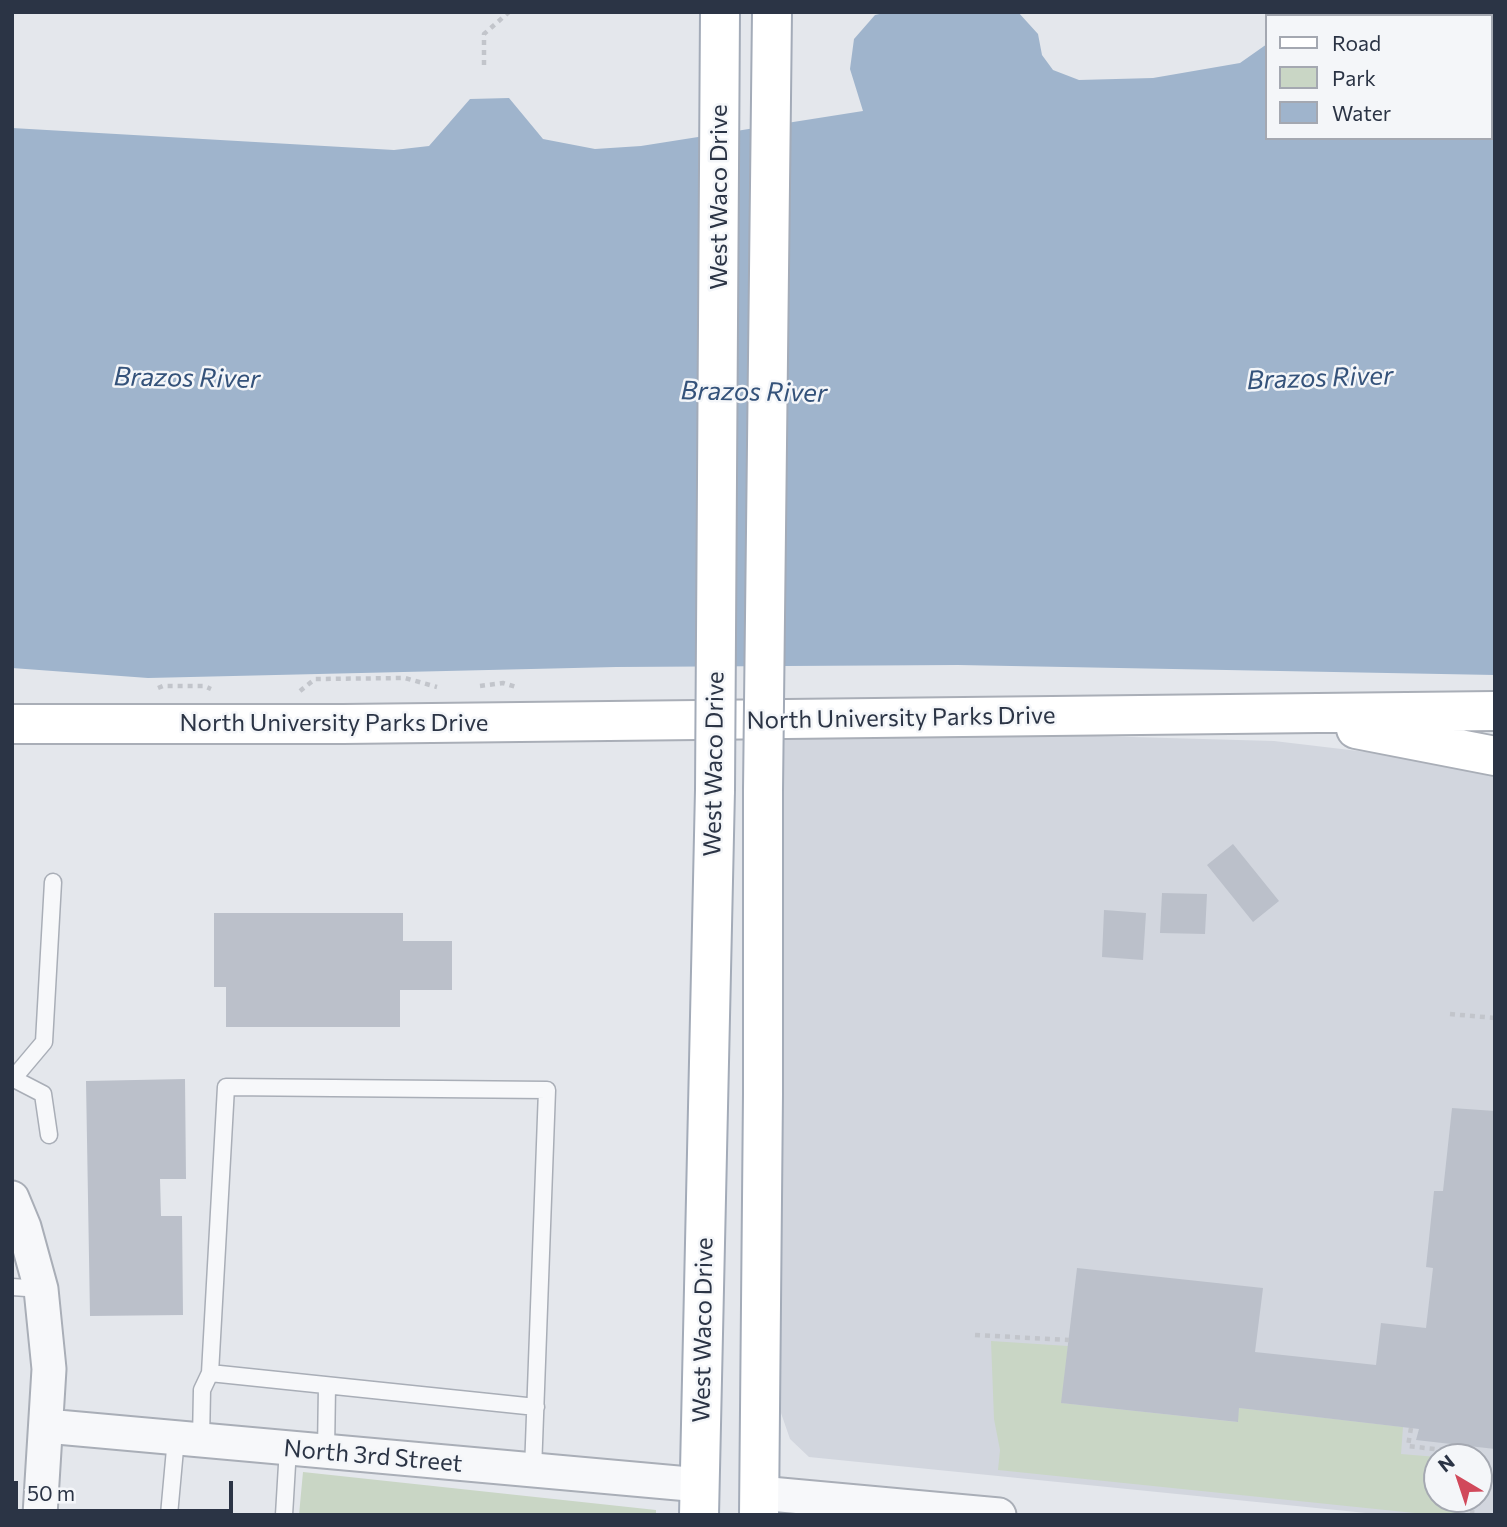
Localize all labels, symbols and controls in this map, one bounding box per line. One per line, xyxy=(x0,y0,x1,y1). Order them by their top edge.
legend xyxy=(1266,14,1493,140)
text: Road xyxy=(1332,30,1381,55)
text: Park xyxy=(1332,65,1376,90)
text: Water xyxy=(1332,100,1391,125)
street label: West Waco Drive xyxy=(705,104,733,290)
water label: Brazos River xyxy=(1246,360,1394,396)
water label: Brazos River xyxy=(113,361,261,395)
water label: Brazos River xyxy=(680,375,828,409)
street label: West Waco Drive xyxy=(698,671,730,857)
street label: North University Parks Drive xyxy=(746,701,1056,735)
street label: North University Parks Drive xyxy=(179,709,489,737)
street label: West Waco Drive xyxy=(687,1237,719,1423)
street label: North 3rd Street xyxy=(282,1434,464,1478)
north arrow xyxy=(1423,1443,1493,1513)
text: N xyxy=(1433,1449,1459,1476)
scale bar xyxy=(18,1468,236,1512)
text: 50 m xyxy=(27,1480,75,1505)

